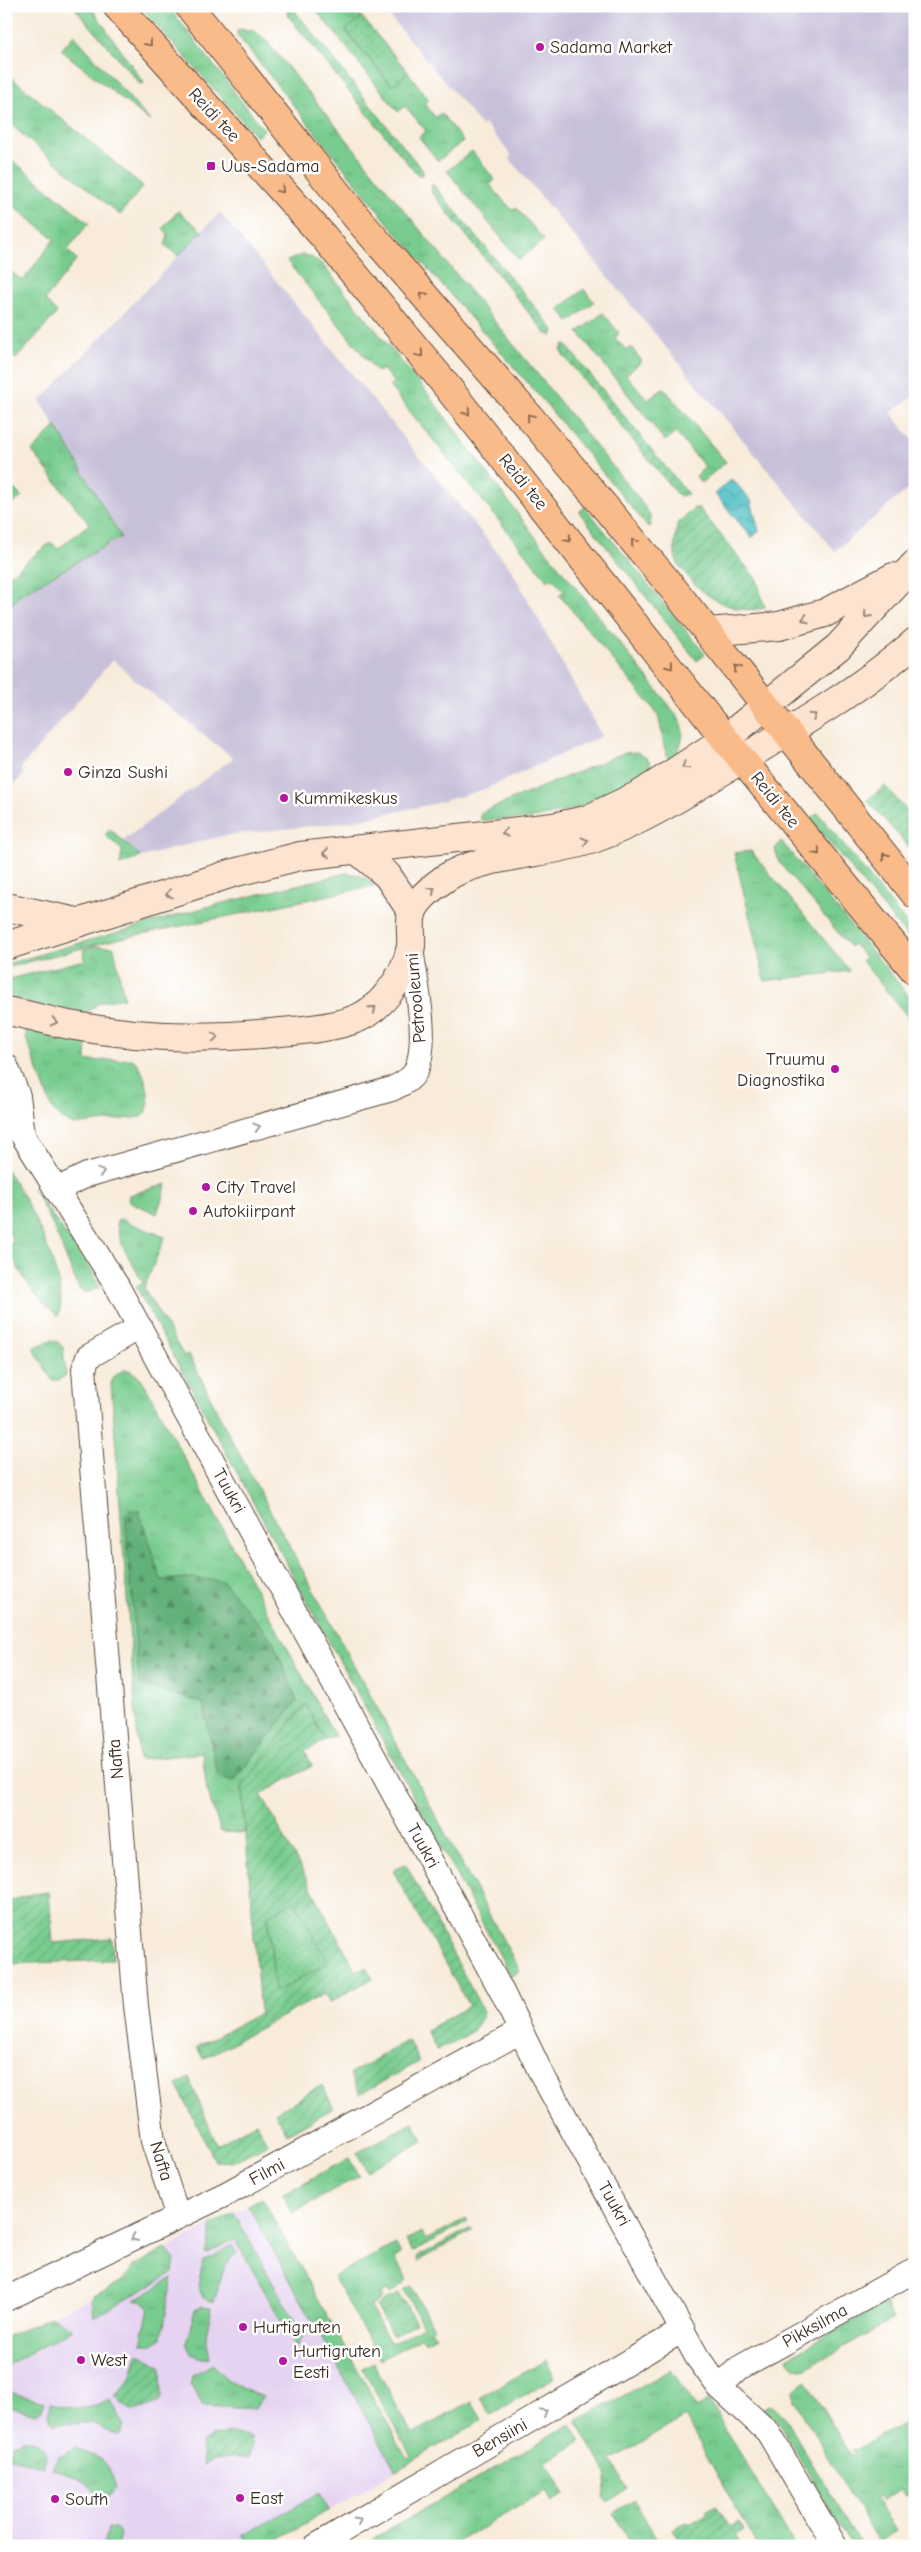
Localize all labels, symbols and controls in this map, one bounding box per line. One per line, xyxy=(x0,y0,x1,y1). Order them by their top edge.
place label: Sadama Market xyxy=(550,37,673,58)
one-way arrow xyxy=(143,38,152,47)
marker: Sadama Market xyxy=(534,41,546,53)
street label: Reidi tee xyxy=(184,84,244,146)
place label: Uus-Sadama xyxy=(221,156,320,177)
marker: Uus-Sadama xyxy=(205,160,217,172)
one-way arrow xyxy=(275,184,284,193)
one-way arrow xyxy=(420,292,429,301)
one-way arrow xyxy=(414,348,422,357)
one-way arrow xyxy=(462,406,470,415)
one-way arrow xyxy=(527,414,536,423)
street label: Reidi tee xyxy=(494,450,552,514)
one-way arrow xyxy=(563,533,571,542)
one-way arrow xyxy=(632,539,640,548)
one-way arrow xyxy=(864,610,873,619)
one-way arrow xyxy=(802,613,810,623)
one-way arrow xyxy=(664,660,672,669)
one-way arrow xyxy=(734,665,742,674)
one-way arrow xyxy=(808,713,817,722)
one-way arrow xyxy=(681,759,690,769)
place label: Ginza Sushi xyxy=(78,762,168,783)
marker: Ginza Sushi xyxy=(62,766,74,778)
street label: Reidi tee xyxy=(746,768,804,832)
place label: Kummikeskus xyxy=(294,788,397,809)
marker: Kummikeskus xyxy=(278,792,290,804)
one-way arrow xyxy=(501,827,509,838)
one-way arrow xyxy=(580,836,589,847)
one-way arrow xyxy=(812,846,820,855)
one-way arrow xyxy=(322,847,330,858)
one-way arrow xyxy=(882,852,891,862)
one-way arrow xyxy=(426,886,435,895)
one-way arrow xyxy=(165,888,174,898)
street label: Petrooleumi xyxy=(402,952,430,1044)
one-way arrow xyxy=(367,1006,376,1014)
one-way arrow xyxy=(49,1016,58,1027)
one-way arrow xyxy=(211,1031,219,1042)
place label: Truumu Diagnostika xyxy=(737,1049,825,1091)
marker: Truumu Diagnostika xyxy=(829,1063,841,1075)
one-way arrow xyxy=(252,1123,261,1133)
one-way arrow xyxy=(96,1167,104,1177)
place label: City Travel xyxy=(216,1177,296,1198)
marker: City Travel xyxy=(200,1181,212,1193)
place label: Autokiirpant xyxy=(203,1201,296,1222)
marker: Autokiirpant xyxy=(187,1205,199,1217)
street label: Tuukri xyxy=(208,1465,250,1517)
street label: Nafta xyxy=(104,1738,128,1780)
street label: Tuukri xyxy=(402,1820,444,1872)
street label: Nafta xyxy=(145,2139,177,2183)
street label: Filmi xyxy=(246,2154,288,2190)
street label: Tuukri xyxy=(593,2178,635,2230)
one-way arrow xyxy=(130,2232,139,2242)
street label: Pikksilma xyxy=(779,2300,851,2352)
place label: Hurtigruten xyxy=(253,2317,341,2338)
marker: Hurtigruten xyxy=(237,2321,249,2333)
place label: Hurtigruten Eesti xyxy=(293,2341,381,2383)
place label: West xyxy=(91,2350,128,2371)
marker: West xyxy=(75,2354,87,2366)
marker: Hurtigruten Eesti xyxy=(277,2355,289,2367)
one-way arrow xyxy=(538,2408,547,2418)
street label: Bensiini xyxy=(469,2414,531,2462)
place label: East xyxy=(250,2488,284,2509)
place label: South xyxy=(65,2489,108,2510)
marker: East xyxy=(234,2492,246,2504)
marker: South xyxy=(49,2493,61,2505)
one-way arrow xyxy=(353,2517,362,2527)

